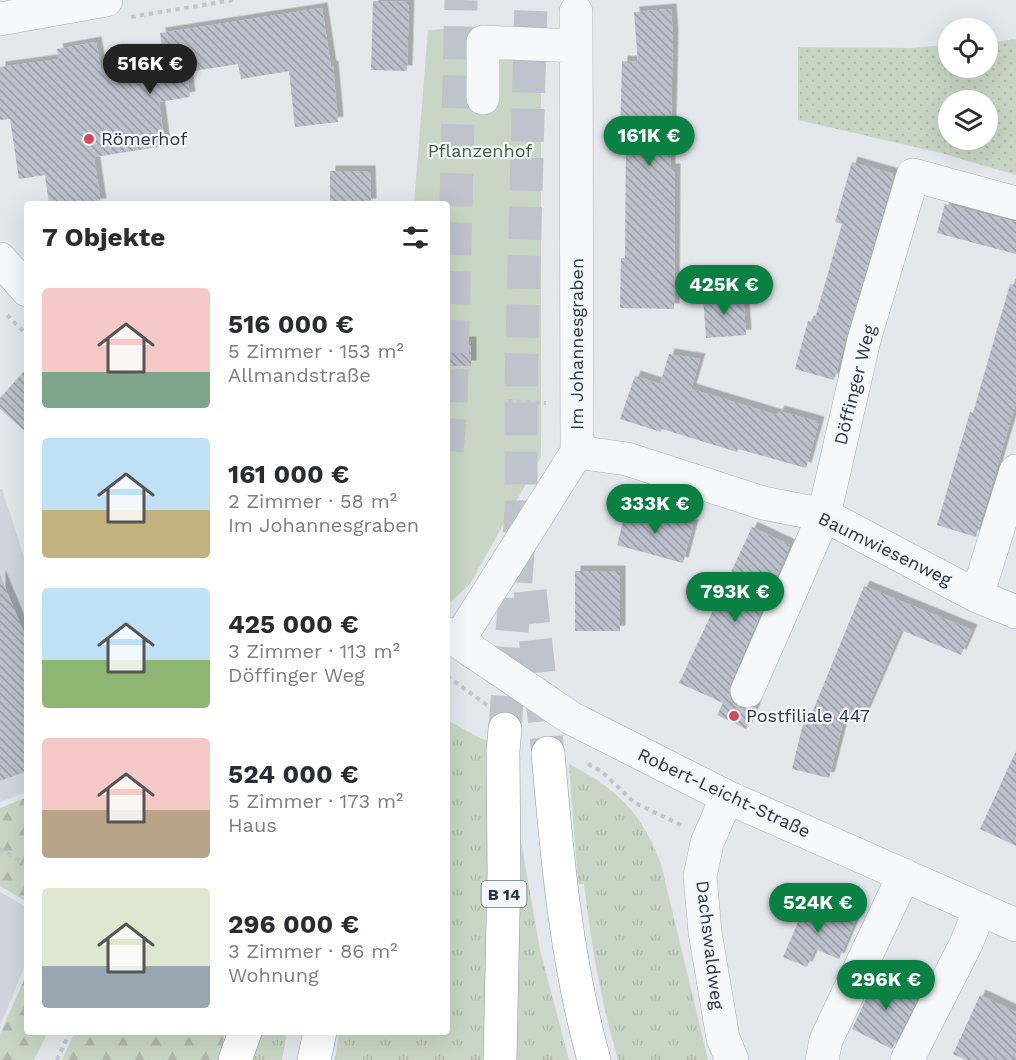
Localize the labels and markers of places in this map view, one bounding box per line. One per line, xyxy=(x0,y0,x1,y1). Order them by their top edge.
pin: 516K € xyxy=(101,44,199,95)
pin: 161K € xyxy=(600,116,698,167)
place label: Römerhof xyxy=(101,128,187,149)
marker: Römerhof xyxy=(82,132,96,146)
pin: 425K € xyxy=(675,265,773,316)
pin: 333K € xyxy=(606,484,704,535)
pin: 793K € xyxy=(686,572,784,623)
place label: Postfiliale 447 xyxy=(746,705,870,726)
marker: Postfiliale 447 xyxy=(727,709,741,723)
pin: 524K € xyxy=(769,883,867,934)
pin: 296K € xyxy=(837,960,935,1011)

